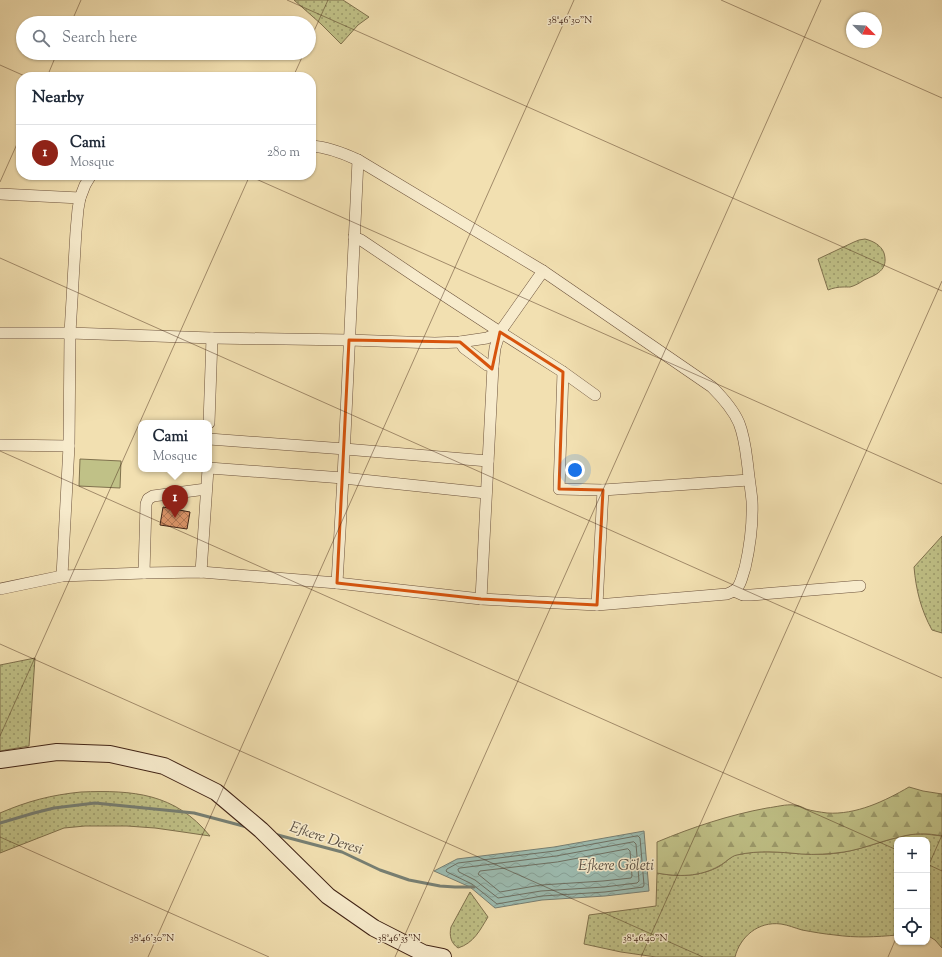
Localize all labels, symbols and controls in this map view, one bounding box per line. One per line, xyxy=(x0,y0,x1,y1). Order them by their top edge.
north arrow xyxy=(846,12,882,48)
text: 38°46'30"N xyxy=(548,13,592,28)
search box xyxy=(16,16,316,60)
icon: search xyxy=(30,27,52,49)
text: Search here xyxy=(62,28,137,49)
text: Nearby xyxy=(32,86,84,110)
text: Cami xyxy=(70,133,105,154)
text: 1 xyxy=(43,144,47,162)
text: 280 m xyxy=(267,144,300,162)
text: Mosque xyxy=(70,154,115,172)
popup xyxy=(138,420,212,472)
text: Cami xyxy=(153,427,188,448)
text: Mosque xyxy=(153,448,197,466)
your location xyxy=(565,460,585,480)
pin: 1 xyxy=(162,485,188,518)
water label: Efkere Deresi xyxy=(287,817,366,861)
map controls xyxy=(894,837,930,945)
button: + xyxy=(894,837,930,873)
water label: Efkere Göleti xyxy=(578,856,654,877)
button: − xyxy=(894,873,930,909)
button: locate xyxy=(894,909,930,945)
text: 38°46'30"N xyxy=(130,931,174,946)
text: 38°46'35"N xyxy=(377,931,421,946)
text: 38°46'40"N xyxy=(623,931,667,946)

